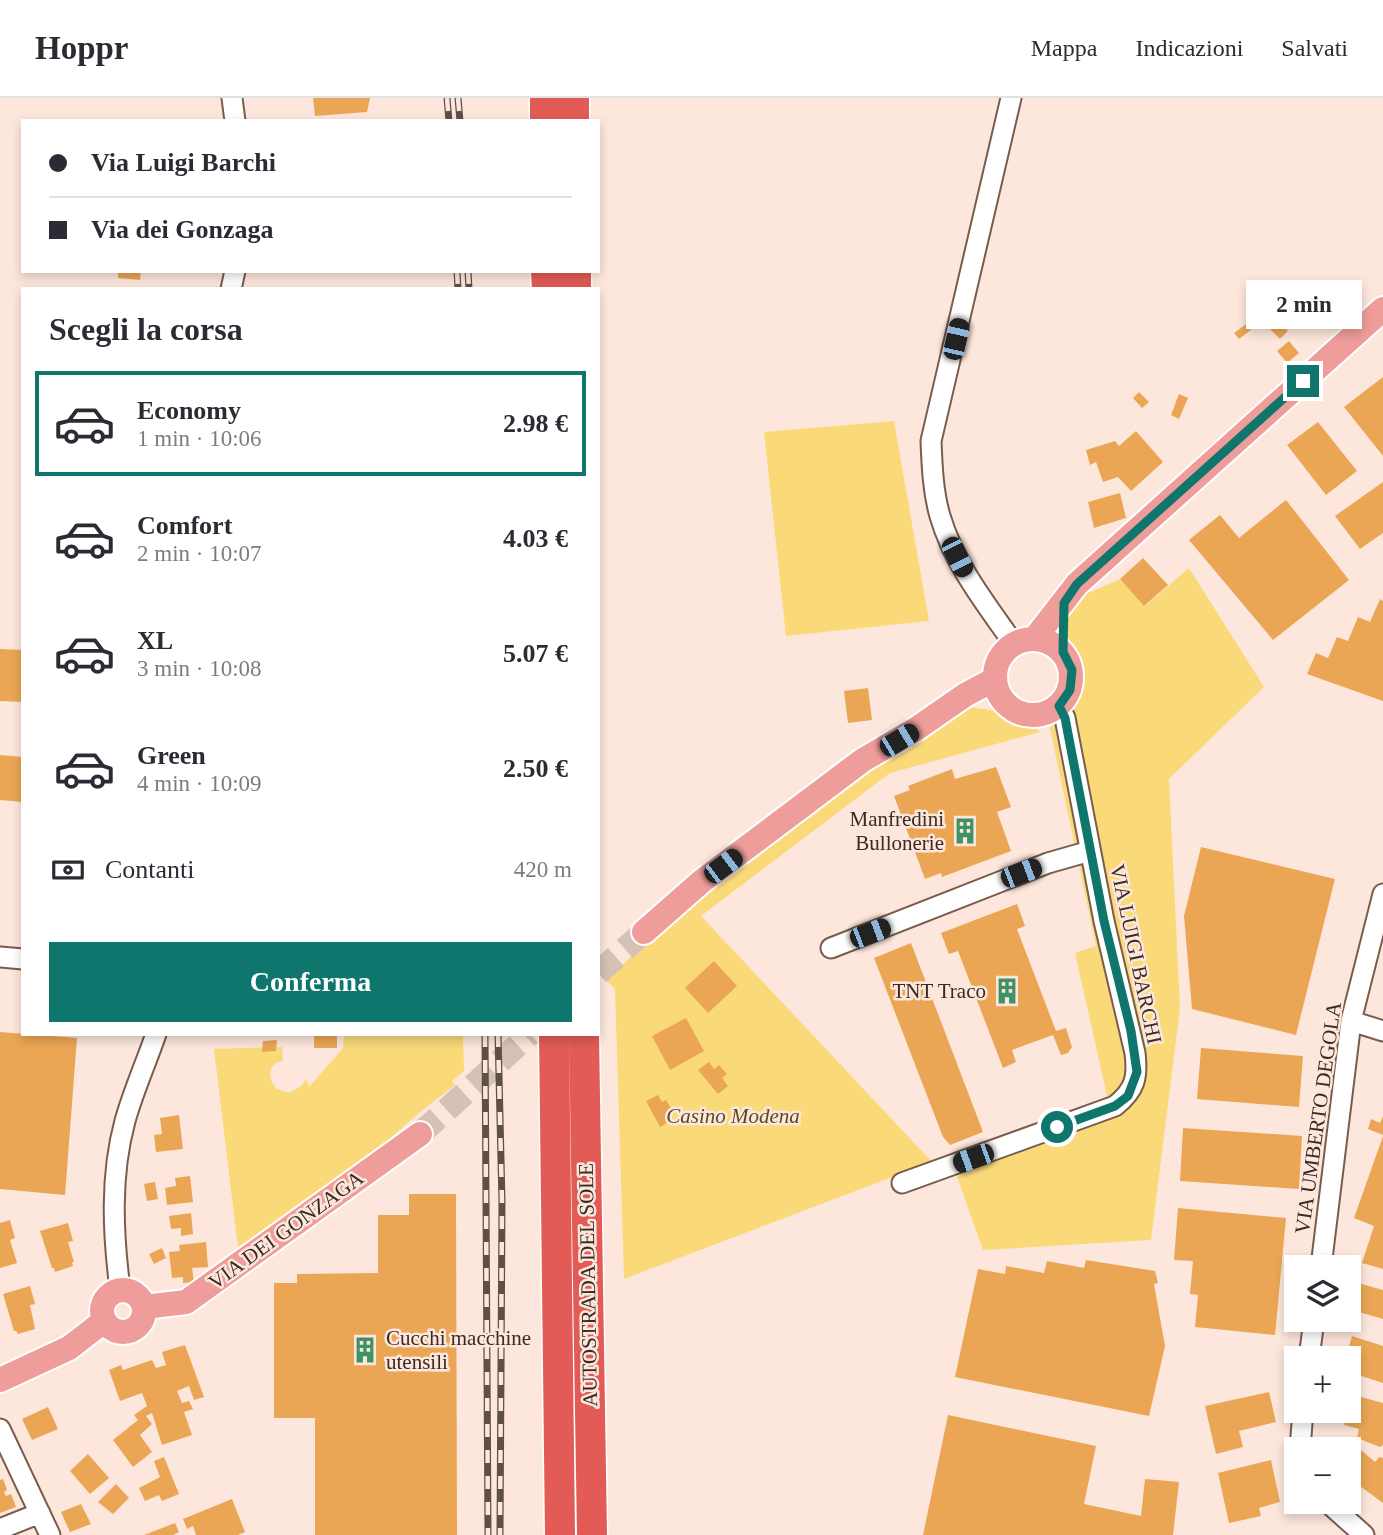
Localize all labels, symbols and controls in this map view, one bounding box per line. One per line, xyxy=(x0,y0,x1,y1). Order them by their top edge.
text: Hoppr xyxy=(35,30,129,66)
text: Mappa xyxy=(1031,35,1097,61)
text: Indicazioni xyxy=(1135,35,1243,61)
text: Salvati xyxy=(1281,35,1348,61)
text: Via Luigi Barchi xyxy=(91,148,276,177)
text: Via dei Gonzaga xyxy=(91,215,273,244)
callout: 2 min xyxy=(1245,280,1361,328)
text: 2 min xyxy=(1276,292,1332,317)
text: Scegli la corsa xyxy=(49,311,243,347)
car xyxy=(942,316,971,362)
route end xyxy=(1287,365,1319,397)
icon: car xyxy=(53,392,116,455)
text: Economy xyxy=(137,396,241,425)
text: 2.98 € xyxy=(503,409,568,438)
text: 1 min · 10:06 xyxy=(137,426,262,451)
icon: car xyxy=(53,507,116,570)
text: Comfort xyxy=(137,511,232,540)
text: 4.03 € xyxy=(503,524,568,553)
car xyxy=(939,534,976,580)
text: 2 min · 10:07 xyxy=(137,541,262,566)
icon: car xyxy=(53,622,116,685)
text: XL xyxy=(137,626,173,655)
text: 5.07 € xyxy=(503,639,568,668)
text: 3 min · 10:08 xyxy=(137,656,262,681)
car xyxy=(876,720,923,760)
icon: car xyxy=(53,737,116,800)
text: Green xyxy=(137,741,206,770)
text: 2.50 € xyxy=(503,754,568,783)
text: 4 min · 10:09 xyxy=(137,771,262,796)
place label: Manfredini Bullonerie xyxy=(850,807,944,855)
building icon: Manfredini Bullonerie xyxy=(950,816,980,846)
car xyxy=(700,845,747,887)
icon: cash xyxy=(49,851,87,889)
text: Contanti xyxy=(105,855,195,884)
car xyxy=(998,856,1045,890)
text: 420 m xyxy=(514,857,572,882)
street label: VIA LUIGI BARCHI xyxy=(1105,862,1167,1046)
car xyxy=(847,916,894,950)
button: Conferma xyxy=(49,942,572,1022)
building icon: TNT Traco xyxy=(992,976,1022,1006)
place label: TNT Traco xyxy=(892,979,986,1003)
street label: VIA UMBERTO DEGOLA xyxy=(1290,1000,1346,1236)
park label: Casino Modena xyxy=(666,1104,800,1128)
route start xyxy=(1041,1111,1073,1143)
car xyxy=(950,1141,997,1175)
street label: AUTOSTRADA DEL SOLE xyxy=(574,1163,602,1407)
street label: VIA DEI GONZAGA xyxy=(204,1165,369,1294)
map controls xyxy=(1284,1255,1361,1514)
button: layers xyxy=(1284,1255,1361,1332)
place label: Cucchi macchine utensili xyxy=(386,1326,531,1374)
building icon: Cucchi macchine utensili xyxy=(350,1335,380,1365)
button: + xyxy=(1284,1346,1361,1423)
button: − xyxy=(1284,1437,1361,1514)

